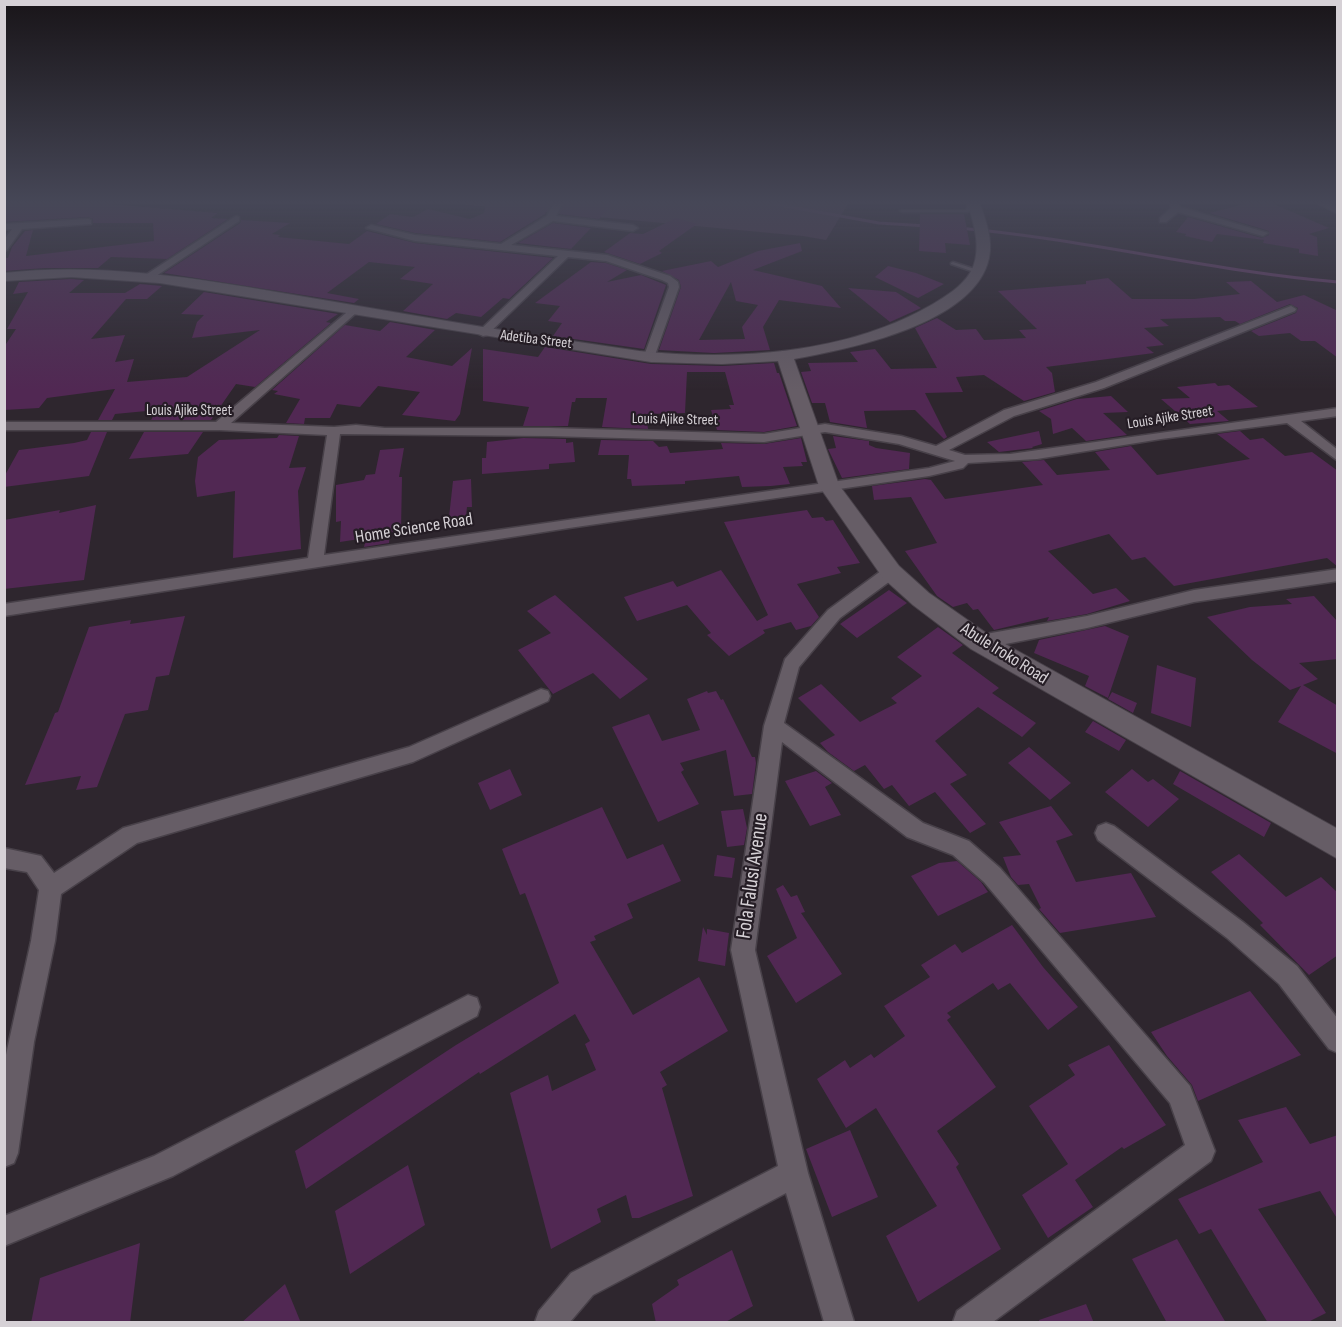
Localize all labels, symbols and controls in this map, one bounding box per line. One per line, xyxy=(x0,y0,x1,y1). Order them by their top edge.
street label: Adetiba Street xyxy=(499,327,573,353)
street label: Louis Ajike Street xyxy=(146,402,232,420)
street label: Louis Ajike Street xyxy=(1126,402,1214,434)
street label: Louis Ajike Street xyxy=(632,410,718,430)
street label: Home Science Road xyxy=(354,509,474,549)
street label: Abule Iroko Road xyxy=(956,619,1052,689)
street label: Fola Falusi Avenue xyxy=(732,812,774,940)

